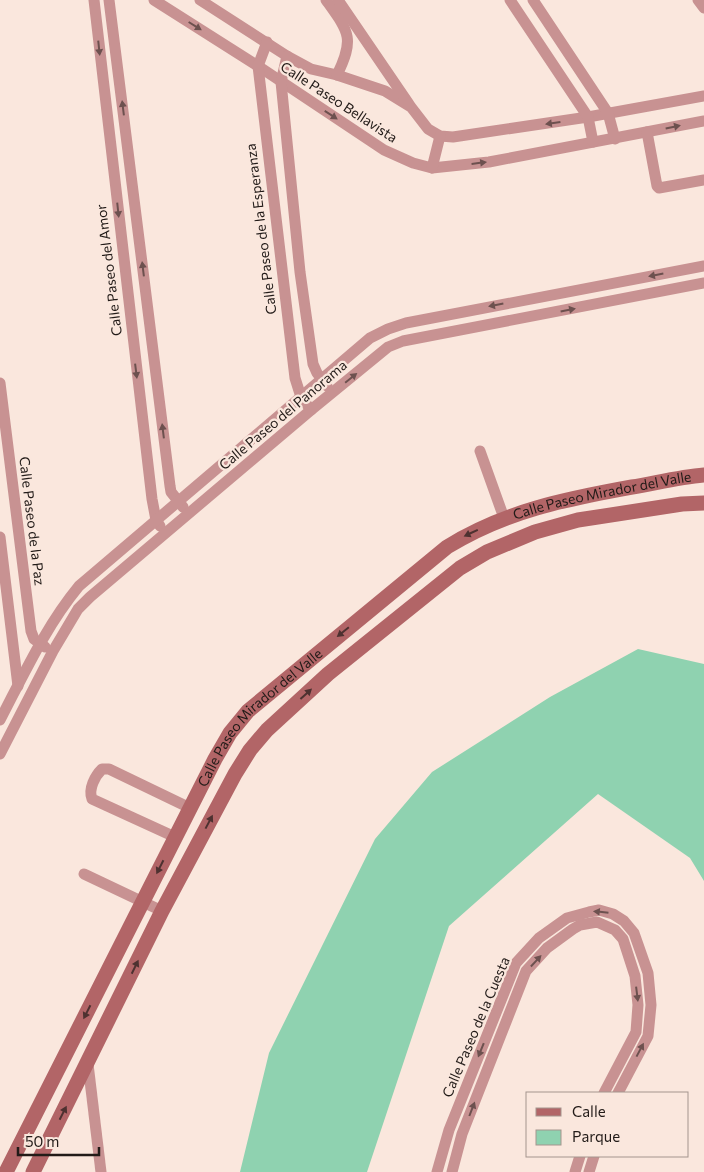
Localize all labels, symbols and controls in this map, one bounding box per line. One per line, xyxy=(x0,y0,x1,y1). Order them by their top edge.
one-way arrow xyxy=(189,21,202,30)
one-way arrow xyxy=(95,41,103,57)
street label: Calle Paseo Bellavista xyxy=(278,57,401,146)
one-way arrow xyxy=(119,100,127,116)
one-way arrow xyxy=(324,110,337,120)
one-way arrow xyxy=(544,119,560,127)
one-way arrow xyxy=(666,123,681,131)
street label: Calle Paseo de la Esperanza xyxy=(242,143,279,316)
one-way arrow xyxy=(471,159,487,167)
one-way arrow xyxy=(114,202,122,218)
street label: Calle Paseo del Amor xyxy=(92,203,125,337)
one-way arrow xyxy=(139,261,147,277)
one-way arrow xyxy=(648,271,664,279)
one-way arrow xyxy=(489,301,504,309)
one-way arrow xyxy=(561,305,577,313)
street label: Calle Paseo del Panorama xyxy=(215,356,350,473)
one-way arrow xyxy=(133,364,141,380)
one-way arrow xyxy=(344,372,357,383)
one-way arrow xyxy=(159,422,167,438)
street label: Calle Paseo de la Paz xyxy=(16,455,49,586)
street label: Calle Paseo Mirador del Valle xyxy=(511,467,692,523)
one-way arrow xyxy=(464,529,478,537)
one-way arrow xyxy=(336,626,349,637)
street label: Calle Paseo Mirador del Valle xyxy=(193,644,325,789)
one-way arrow xyxy=(300,688,312,700)
one-way arrow xyxy=(205,815,213,830)
one-way arrow xyxy=(156,859,164,874)
one-way arrow xyxy=(592,908,608,916)
street label: Calle Paseo de la Cuesta xyxy=(438,954,513,1100)
one-way arrow xyxy=(530,955,542,967)
one-way arrow xyxy=(131,960,139,974)
one-way arrow xyxy=(633,986,641,1002)
one-way arrow xyxy=(83,1004,91,1019)
one-way arrow xyxy=(477,1043,484,1058)
one-way arrow xyxy=(636,1043,644,1057)
legend xyxy=(526,1092,689,1157)
one-way arrow xyxy=(468,1101,476,1116)
text: Calle xyxy=(572,1102,606,1120)
one-way arrow xyxy=(59,1106,67,1120)
scale bar xyxy=(18,1124,99,1156)
text: Parque xyxy=(572,1127,620,1145)
text: 50 m xyxy=(25,1132,59,1150)

